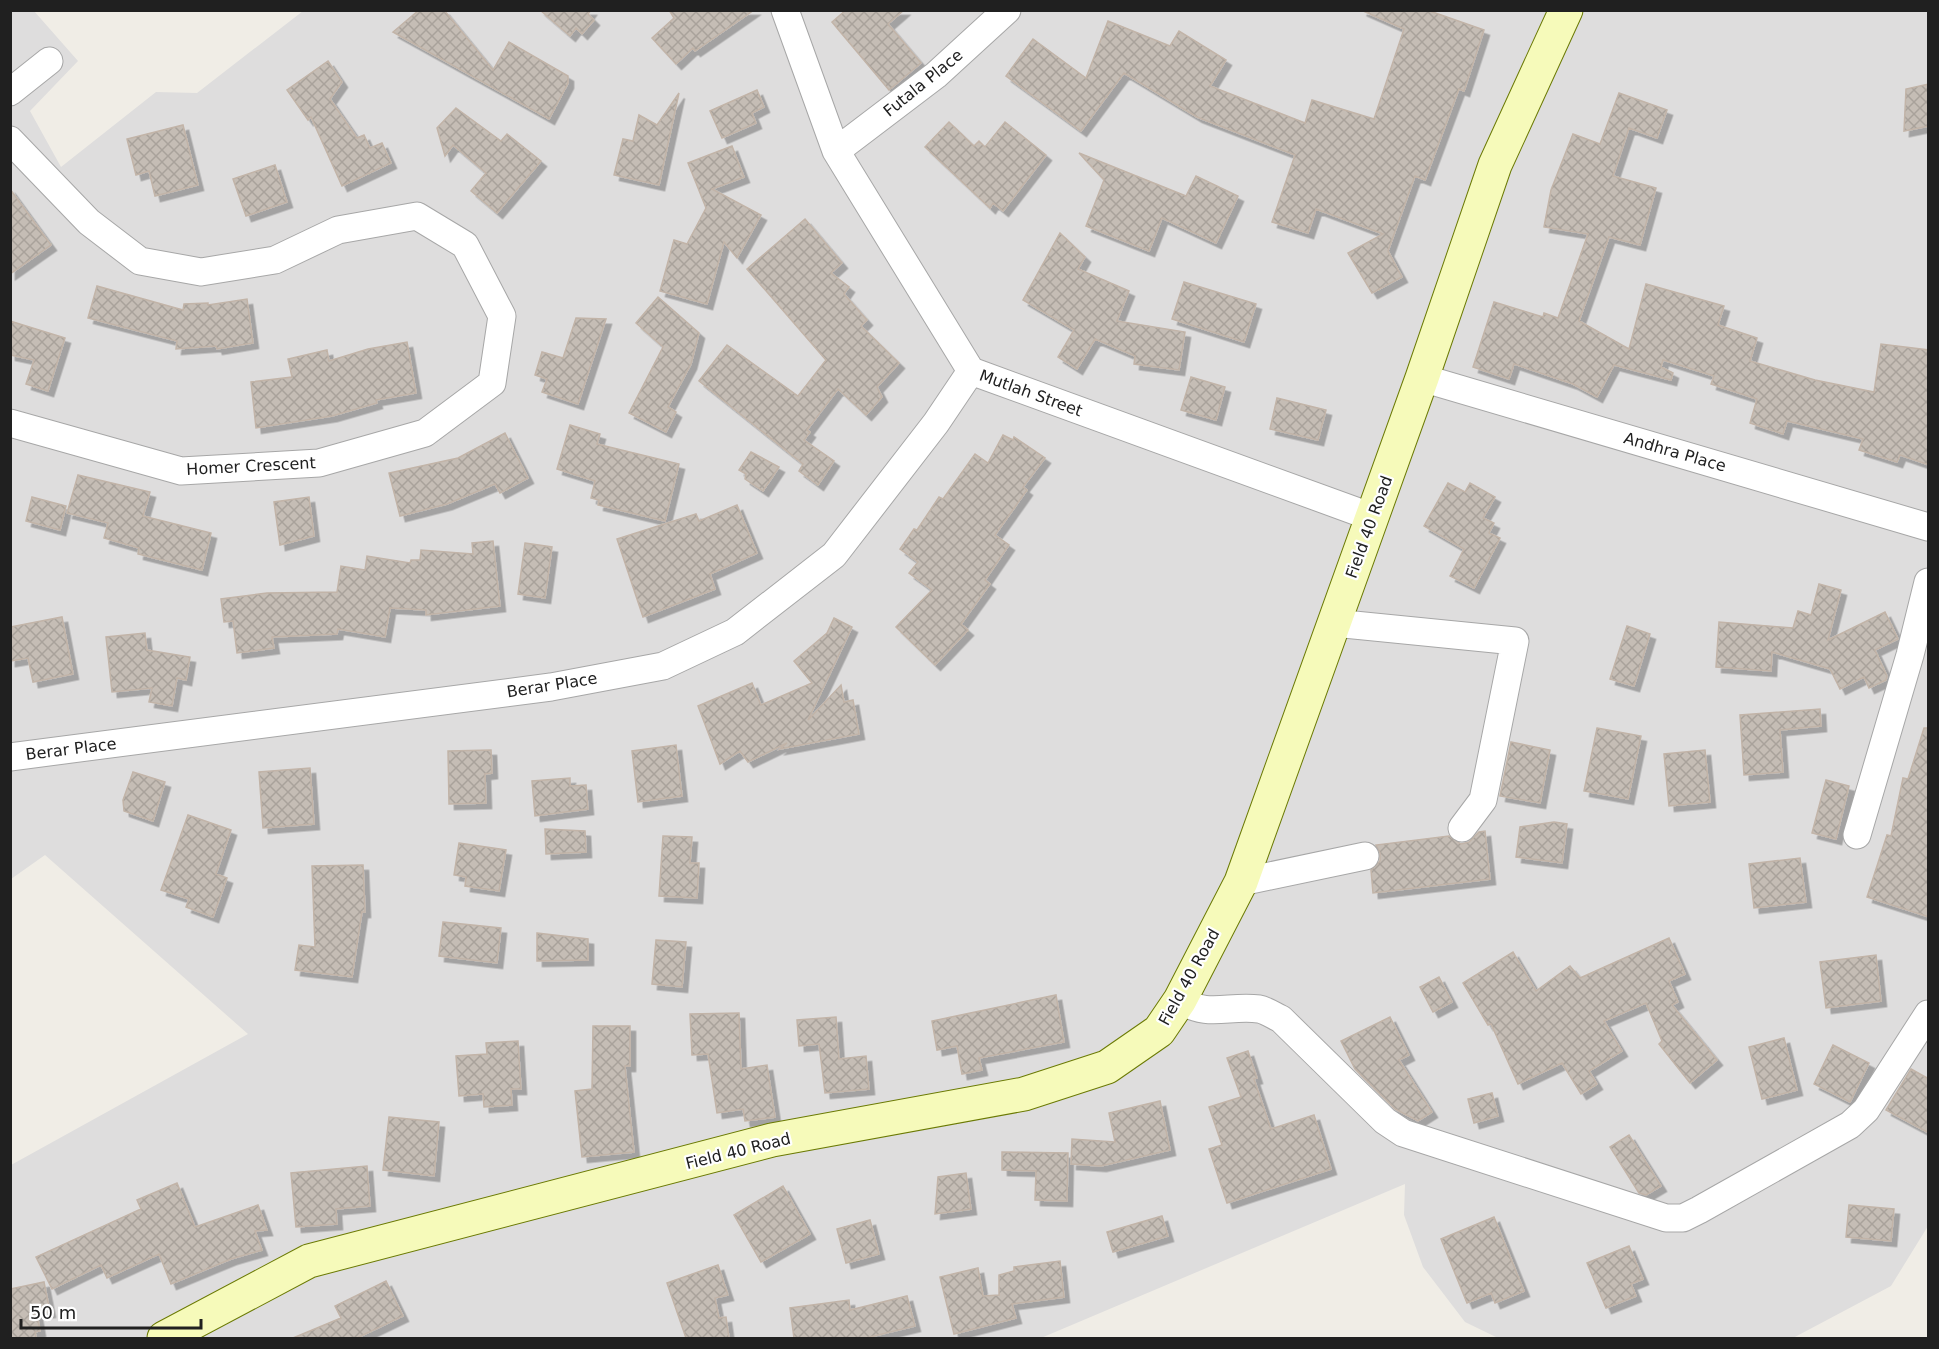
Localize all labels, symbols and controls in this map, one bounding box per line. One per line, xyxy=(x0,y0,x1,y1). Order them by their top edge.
street label: Futala Place xyxy=(880,45,966,121)
street label: Mutlah Street xyxy=(977,366,1085,420)
street label: Andhra Place xyxy=(1622,428,1728,476)
street label: Homer Crescent xyxy=(186,453,316,479)
street label: Field 40 Road xyxy=(1342,473,1396,581)
street label: Berar Place xyxy=(505,668,599,702)
street label: Berar Place xyxy=(24,734,118,764)
street label: Field 40 Road xyxy=(1155,925,1223,1029)
street label: Field 40 Road xyxy=(683,1129,793,1173)
scale bar xyxy=(21,1292,201,1330)
text: 50 m xyxy=(30,1302,76,1323)

